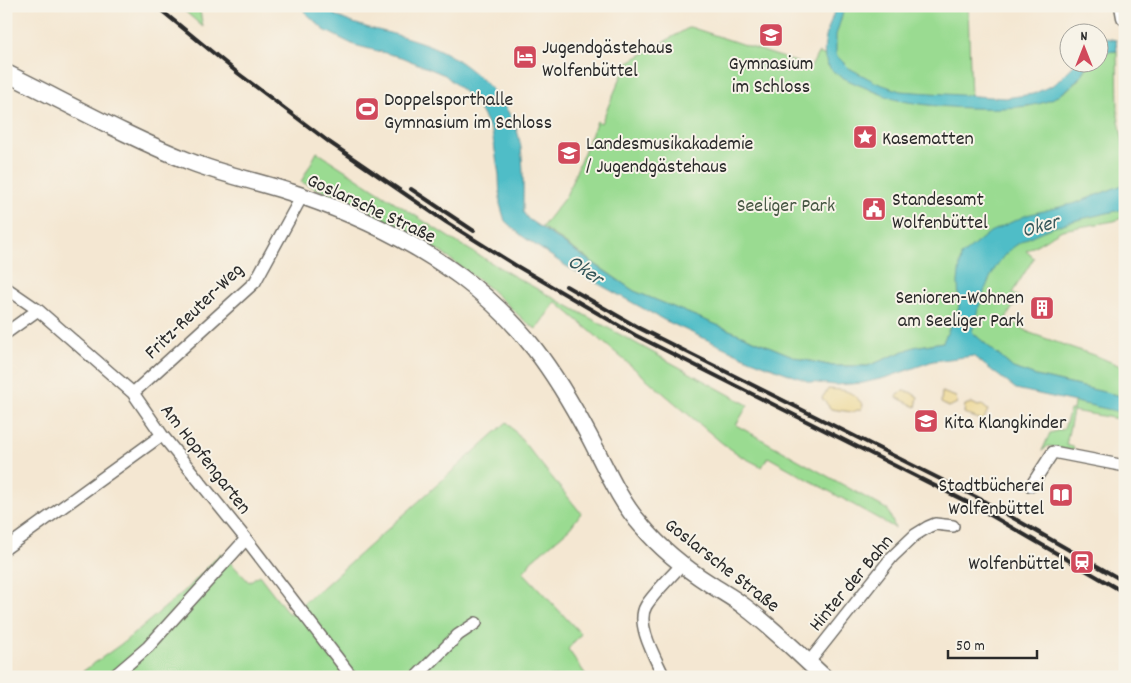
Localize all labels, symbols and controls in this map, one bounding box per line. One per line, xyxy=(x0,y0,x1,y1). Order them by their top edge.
school or university icon: Gymnasium im Schloss xyxy=(758,22,784,48)
north arrow xyxy=(1058,22,1108,72)
text: N xyxy=(1081,27,1088,47)
place label: Jugendgästehaus Wolfenbüttel xyxy=(542,35,673,86)
hotel icon: Jugendgästehaus Wolfenbüttel xyxy=(512,44,538,70)
place label: Gymnasium im Schloss xyxy=(729,51,814,102)
place label: Doppelsporthalle Gymnasium im Schloss xyxy=(384,87,552,138)
sports icon: Doppelsporthalle Gymnasium im Schloss xyxy=(354,96,380,122)
place icon: Kasematten xyxy=(852,124,878,150)
place label: Kasematten xyxy=(882,126,974,154)
place label: Landesmusikakademie / Jugendgästehaus xyxy=(586,131,754,182)
school or university icon: Landesmusikakademie / Jugendgästehaus xyxy=(556,140,582,166)
street label: Goslarsche Straße xyxy=(302,168,440,252)
place label: Standesamt Wolfenbüttel xyxy=(892,187,988,238)
park label: Seeliger Park xyxy=(737,193,835,221)
public building icon: Standesamt Wolfenbüttel xyxy=(861,196,887,222)
water label: Oker xyxy=(1019,208,1065,247)
water label: Oker xyxy=(560,248,610,296)
street label: Fritz-Reuter-Weg xyxy=(139,257,251,367)
place label: Senioren-Wohnen am Seeliger Park xyxy=(895,285,1024,336)
building icon: Senioren-Wohnen am Seeliger Park xyxy=(1029,295,1055,321)
street label: Am Hopfengarten xyxy=(152,399,257,521)
school or university icon: Kita Klangkinder xyxy=(913,408,939,434)
place label: Kita Klangkinder xyxy=(944,410,1067,438)
place label: Stadtbücherei Wolfenbüttel xyxy=(939,473,1044,524)
library icon: Stadtbücherei Wolfenbüttel xyxy=(1048,482,1074,508)
street label: Goslarsche Straße xyxy=(658,512,785,620)
street label: Hinter der Bahn xyxy=(803,529,901,638)
station icon: Wolfenbüttel xyxy=(1069,549,1095,575)
place label: Wolfenbüttel xyxy=(968,551,1064,579)
scale bar xyxy=(948,628,1037,660)
text: 50 m xyxy=(956,636,985,658)

